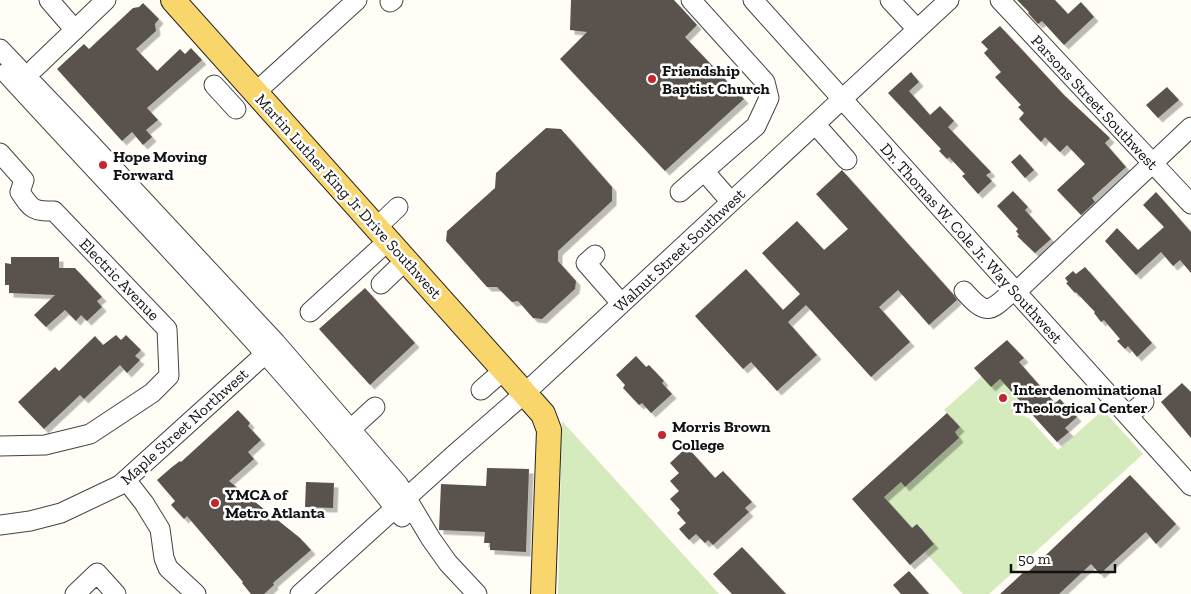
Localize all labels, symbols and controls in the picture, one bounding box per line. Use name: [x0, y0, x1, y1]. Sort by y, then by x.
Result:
street label: Parsons Street Southwest: [1027, 31, 1162, 174]
place label: Friendship Baptist Church: [662, 61, 771, 98]
marker: Friendship Baptist Church: [646, 73, 658, 85]
street label: Martin Luther King Jr Drive Southwest: [252, 90, 446, 303]
street label: Dr. Thomas W. Cole Jr. Way Southwest: [877, 139, 1067, 347]
place label: Hope Moving Forward: [113, 147, 207, 184]
marker: Hope Moving Forward: [97, 159, 109, 171]
street label: Walnut Street Southwest: [610, 185, 749, 316]
street label: Electric Avenue: [76, 234, 164, 324]
street label: Maple Street Northwest: [117, 364, 252, 489]
place label: Interdenominational Theological Center: [1013, 380, 1162, 417]
marker: Interdenominational Theological Center: [997, 392, 1009, 404]
place label: Morris Brown College: [672, 417, 771, 454]
marker: Morris Brown College: [656, 429, 668, 441]
place label: YMCA of Metro Atlanta: [225, 485, 325, 522]
marker: YMCA of Metro Atlanta: [209, 497, 221, 509]
scale bar: [1011, 542, 1115, 574]
text: 50 m: [1018, 550, 1051, 568]

